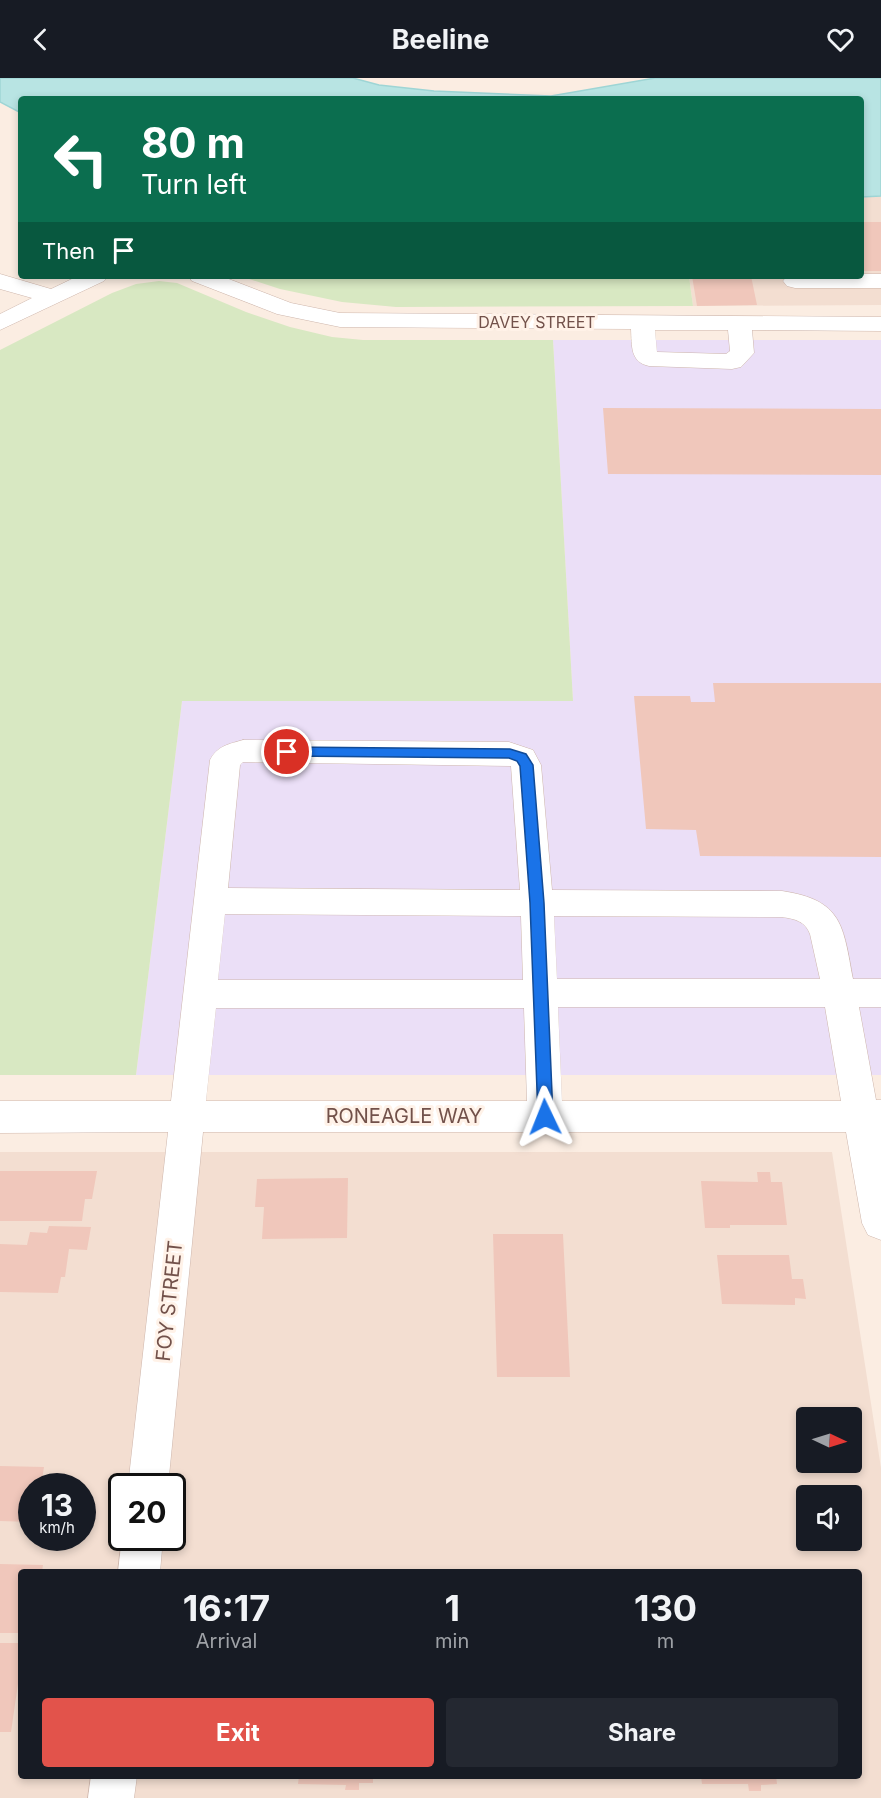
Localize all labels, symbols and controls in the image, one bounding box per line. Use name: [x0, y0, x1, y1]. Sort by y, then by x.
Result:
icon: back: [24, 23, 57, 56]
text: Beeline: [392, 23, 489, 56]
icon: heart: [824, 23, 857, 56]
text: 80 m: [141, 117, 245, 168]
icon: left: [42, 120, 120, 198]
text: Turn left: [141, 168, 247, 201]
icon: arrive: [107, 234, 140, 267]
text: Then: [42, 238, 95, 264]
street label: DAVEY STREET: [478, 312, 596, 332]
pin: [261, 726, 312, 777]
icon: arrive: [270, 735, 303, 768]
position arrow: [513, 1085, 577, 1149]
street label: RONEAGLE WAY: [326, 1104, 483, 1128]
street label: FOY STREET: [151, 1239, 187, 1363]
north arrow: [796, 1407, 862, 1473]
map controls: [796, 1407, 862, 1551]
speed limit sign: 20: [108, 1473, 186, 1551]
button: sound: [796, 1485, 862, 1551]
text: 13: [41, 1487, 73, 1523]
text: km/h: [39, 1518, 75, 1537]
text: 16:17: [183, 1586, 270, 1630]
text: 1: [444, 1586, 460, 1630]
text: 130: [634, 1586, 697, 1630]
text: Arrival: [196, 1629, 257, 1653]
text: min: [435, 1629, 469, 1653]
text: m: [657, 1629, 674, 1653]
button: Exit: [42, 1698, 434, 1767]
button: Share: [446, 1698, 838, 1767]

